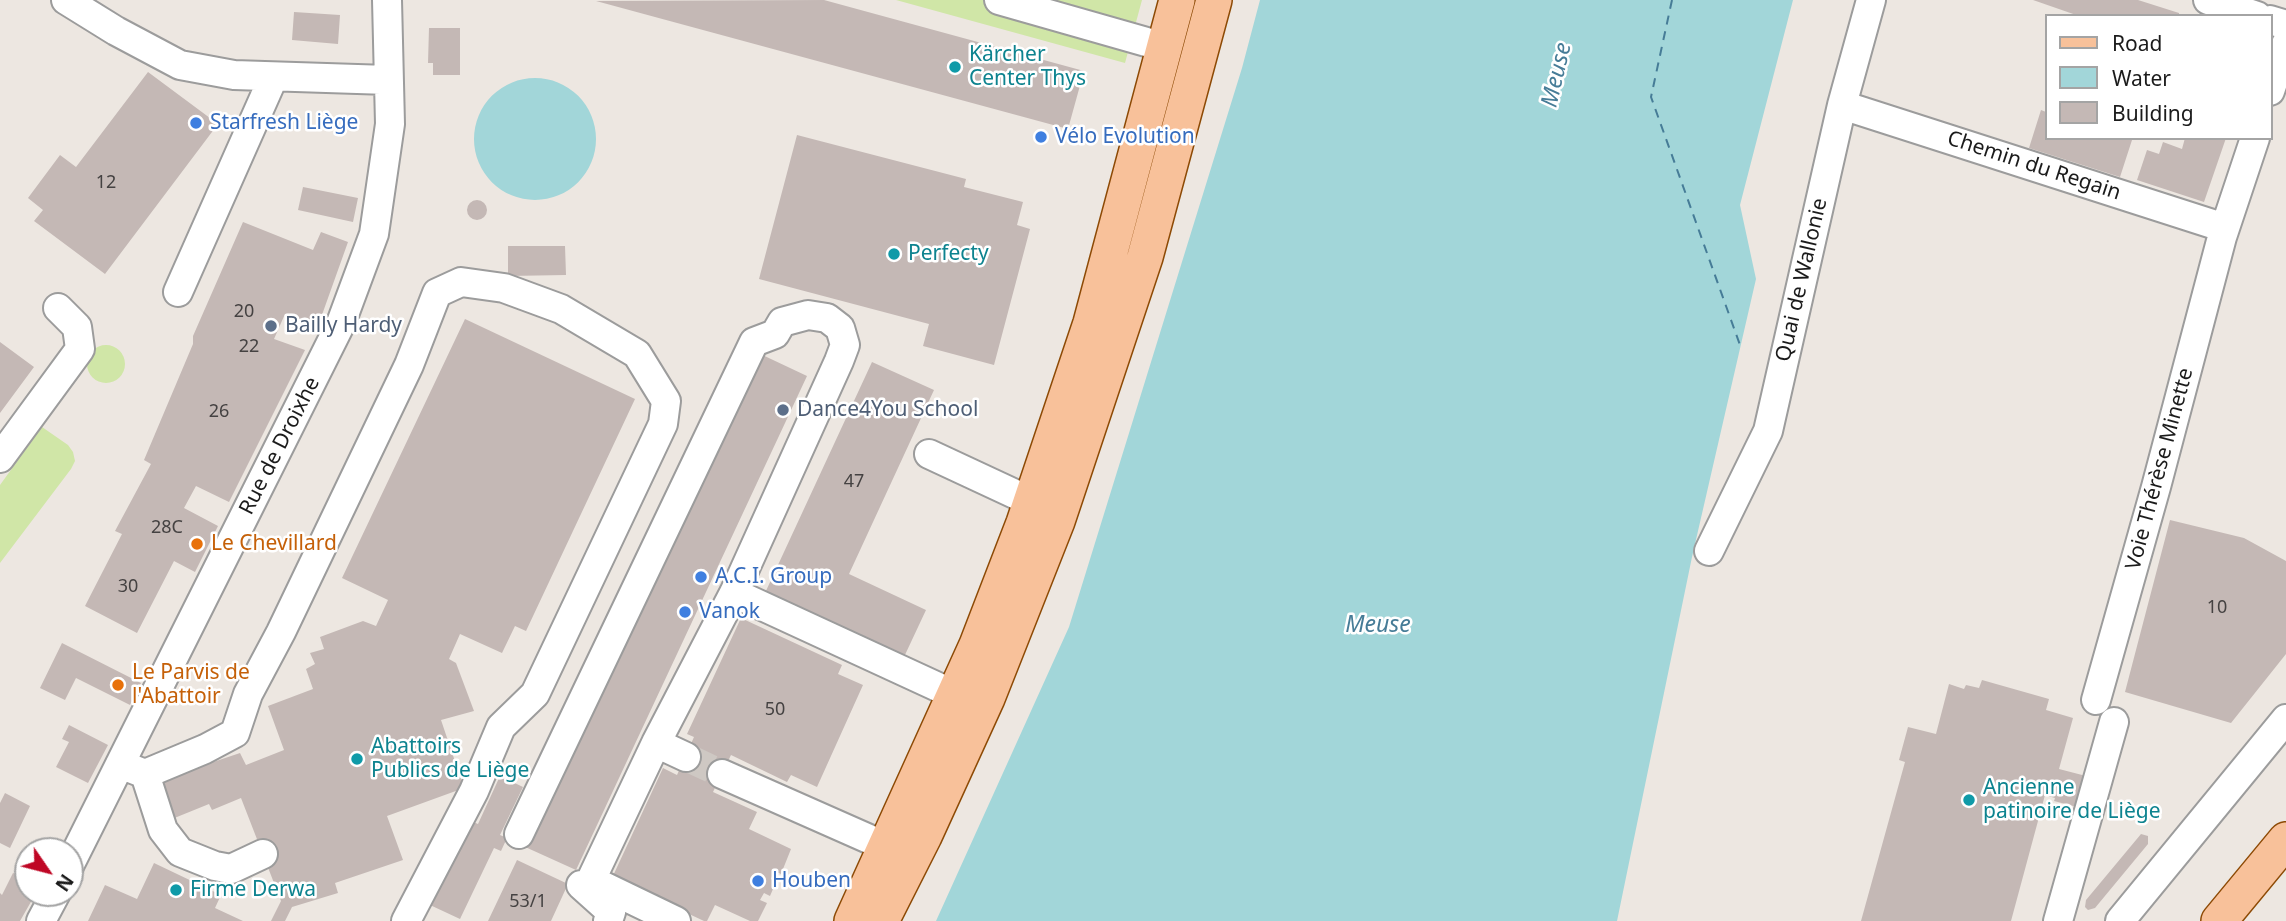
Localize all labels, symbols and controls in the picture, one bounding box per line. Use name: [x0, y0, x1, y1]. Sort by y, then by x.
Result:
legend: [2044, 14, 2272, 140]
text: Road: [2112, 29, 2162, 57]
water label: Meuse: [1536, 40, 1578, 110]
place label: Kärcher Center Thys: [969, 42, 1086, 92]
marker: Kärcher Center Thys: [947, 59, 963, 75]
text: Water: [2112, 64, 2171, 92]
text: Building: [2112, 99, 2194, 127]
place label: Starfresh Liège: [210, 110, 358, 136]
marker: Starfresh Liège: [188, 115, 204, 131]
place label: Vélo Evolution: [1055, 124, 1195, 150]
street label: Chemin du Regain: [1944, 126, 2124, 206]
marker: Vélo Evolution: [1033, 129, 1049, 145]
house number: 12: [96, 172, 116, 194]
street label: Quai de Wallonie: [1771, 196, 1833, 364]
place label: Perfecty: [908, 241, 989, 267]
marker: Perfecty: [886, 246, 902, 262]
house number: 20: [234, 301, 254, 323]
place label: Bailly Hardy: [285, 313, 402, 339]
marker: Bailly Hardy: [263, 318, 279, 334]
house number: 22: [239, 336, 259, 358]
street label: Voie Thérèse Minette: [2121, 365, 2199, 573]
street label: Rue de Droixhe: [234, 373, 326, 519]
place label: Dance4You School: [797, 397, 978, 423]
house number: 26: [209, 401, 229, 423]
marker: Dance4You School: [775, 402, 791, 418]
house number: 47: [844, 471, 864, 493]
house number: 28C: [151, 517, 183, 539]
place label: Le Chevillard: [211, 531, 337, 557]
marker: Le Chevillard: [189, 536, 205, 552]
place label: A.C.I. Group: [715, 564, 832, 590]
marker: A.C.I. Group: [693, 569, 709, 585]
house number: 30: [118, 576, 138, 598]
house number: 10: [2207, 597, 2227, 619]
place label: Vanok: [699, 599, 760, 625]
marker: Vanok: [677, 604, 693, 620]
water label: Meuse: [1345, 611, 1411, 639]
place label: Le Parvis de l'Abattoir: [132, 660, 250, 710]
marker: Le Parvis de l'Abattoir: [110, 677, 126, 693]
house number: 50: [765, 699, 785, 721]
place label: Abattoirs Publics de Liège: [371, 734, 529, 784]
marker: Abattoirs Publics de Liège: [349, 751, 365, 767]
place label: Ancienne patinoire de Liège: [1983, 775, 2161, 825]
marker: Ancienne patinoire de Liège: [1961, 792, 1977, 808]
north arrow: [14, 837, 84, 907]
place label: Houben: [772, 868, 851, 894]
text: N: [49, 869, 80, 897]
marker: Houben: [750, 873, 766, 889]
place label: Firme Derwa: [190, 877, 316, 903]
marker: Firme Derwa: [168, 882, 184, 898]
house number: 53/1: [509, 891, 547, 913]

